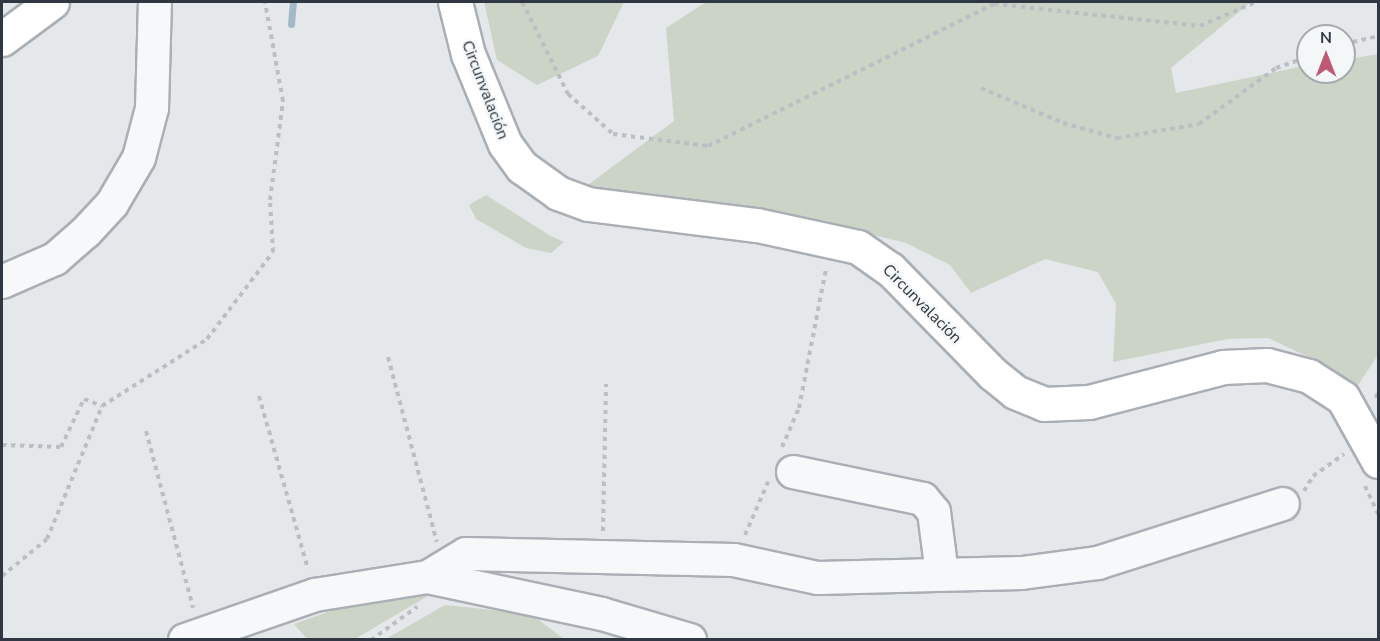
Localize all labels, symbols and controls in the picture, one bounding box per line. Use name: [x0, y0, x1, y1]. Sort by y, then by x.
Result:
north arrow: [1296, 24, 1356, 84]
text: N: [1320, 27, 1332, 49]
street label: Circunvalación: [457, 38, 513, 142]
street label: Circunvalación: [878, 260, 966, 348]

